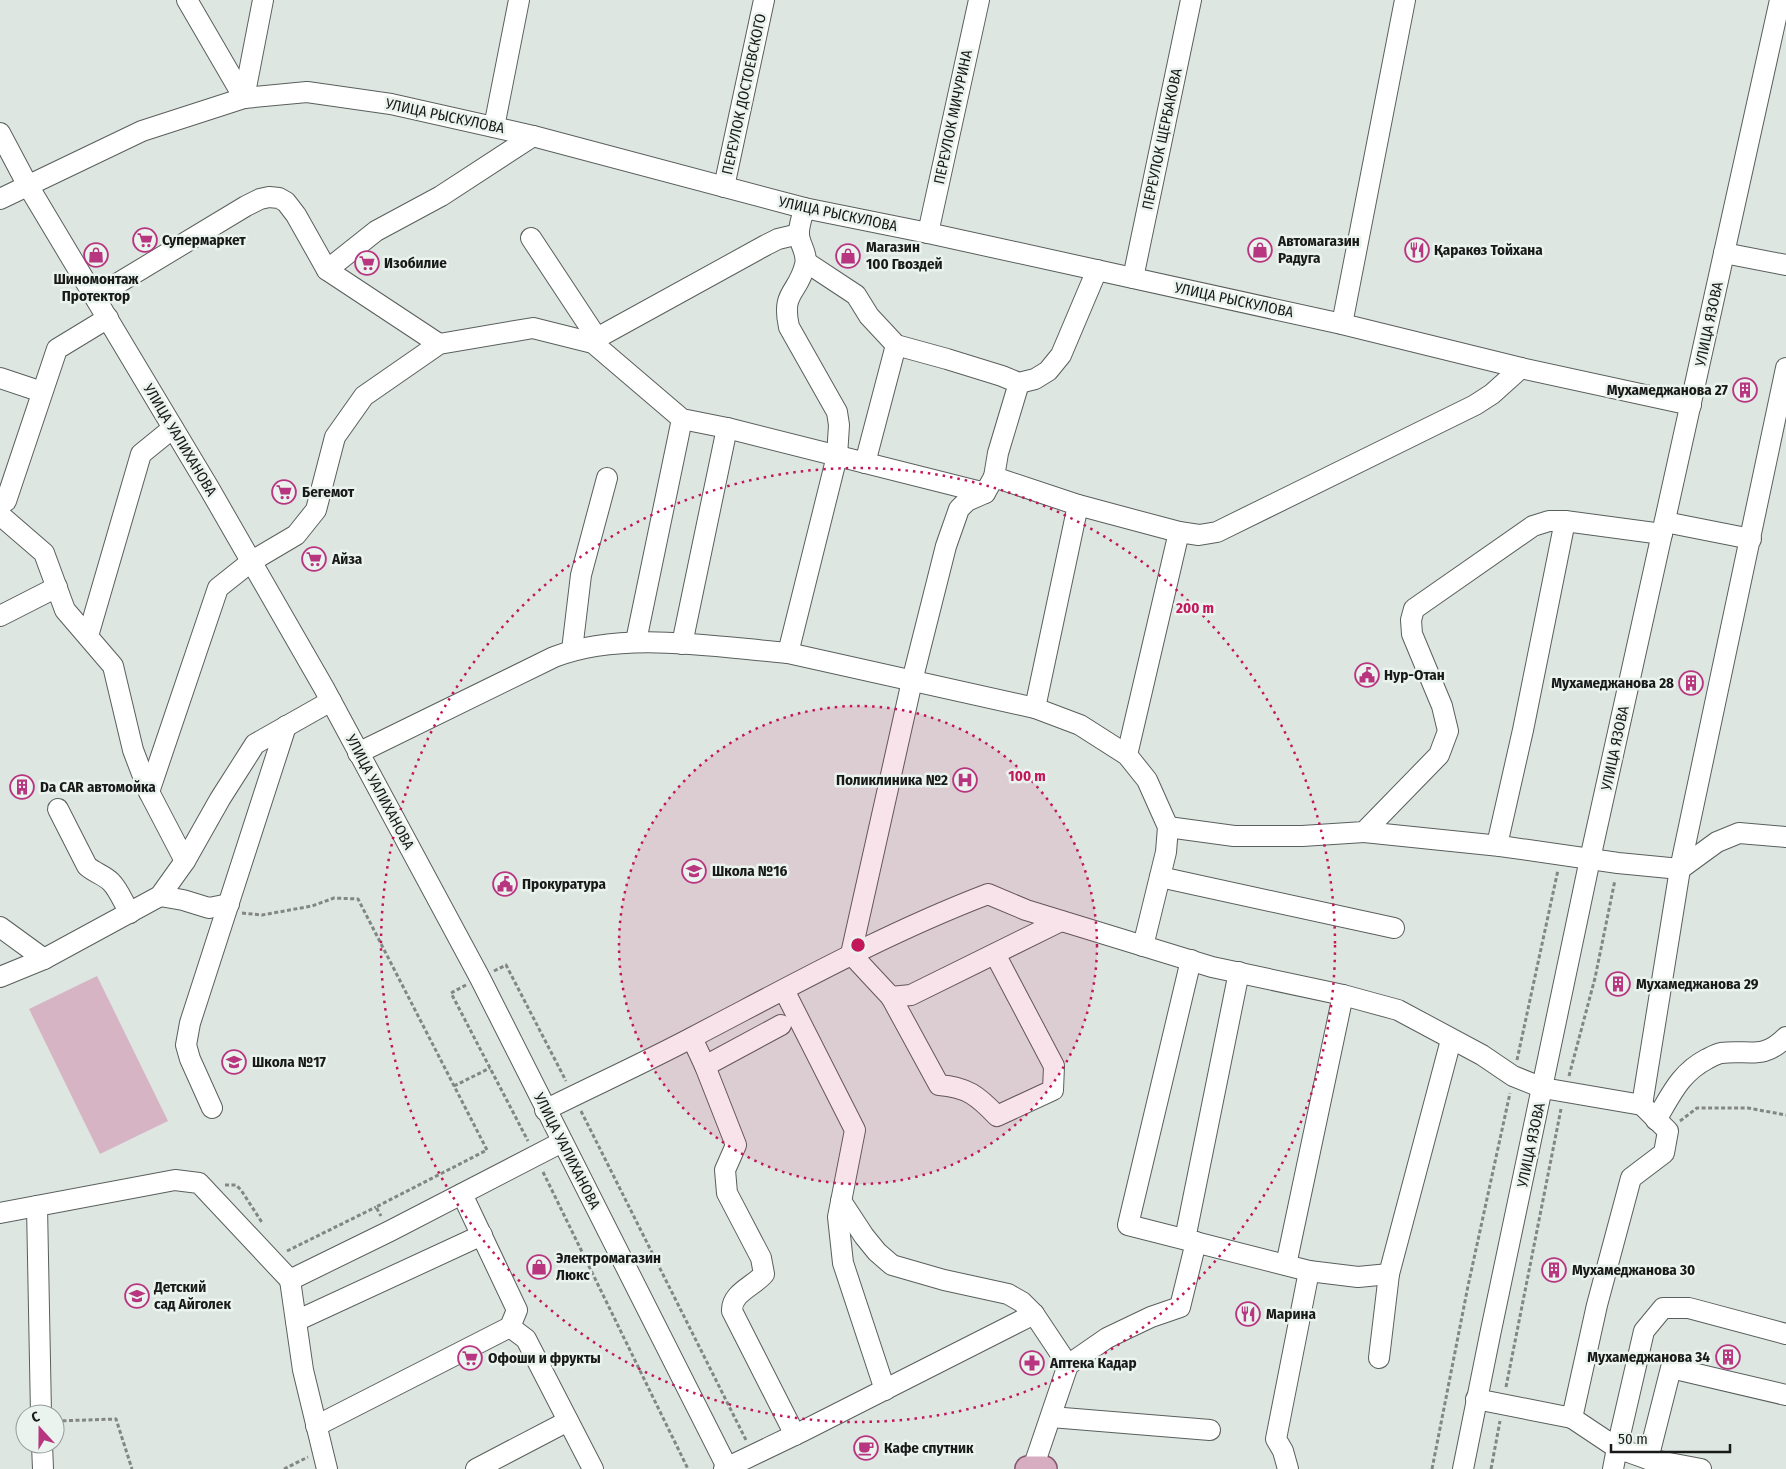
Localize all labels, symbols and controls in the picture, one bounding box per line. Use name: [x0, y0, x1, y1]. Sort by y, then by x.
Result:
street label: ПЕРЕУЛОК ДОСТОЕВСКОГО: [718, 12, 770, 176]
street label: ПЕРЕУЛОК МИЧУРИНА: [930, 48, 976, 186]
street label: ПЕРЕУЛОК ЩЕРБАКОВА: [1138, 67, 1186, 211]
street label: УЛИЦА РЫСКУЛОВА: [383, 94, 506, 137]
street label: УЛИЦА РЫСКУЛОВА: [776, 192, 899, 235]
supermarket icon: Супермаркет: [132, 227, 158, 253]
place label: Супермаркет: [162, 231, 246, 249]
place label: Автомагазин Радуга: [1277, 232, 1360, 267]
shop icon: Автомагазин Радуга: [1247, 237, 1273, 263]
restaurant icon: Қаракөз Тойхана: [1404, 237, 1430, 263]
place label: Магазин 100 Гвоздей: [866, 238, 943, 273]
place label: Қаракөз Тойхана: [1434, 241, 1543, 259]
shop icon: Шиномонтаж Протектор: [83, 242, 109, 268]
shop icon: Магазин 100 Гвоздей: [835, 243, 861, 269]
supermarket icon: Изобилие: [354, 250, 380, 276]
place label: Изобилие: [384, 254, 447, 272]
place label: Шиномонтаж Протектор: [53, 270, 139, 305]
street label: УЛИЦА РЫСКУЛОВА: [1172, 278, 1295, 321]
street label: УЛИЦА ЯЗОВА: [1691, 280, 1727, 369]
building icon: Мухамеджанова 27: [1732, 377, 1758, 403]
street label: УЛИЦА УАЛИХАНОВА: [139, 380, 221, 499]
place label: Мухамеджанова 27: [1607, 381, 1729, 399]
supermarket icon: Бегемот: [271, 479, 297, 505]
place label: Бегемот: [302, 483, 355, 501]
supermarket icon: Айза: [301, 546, 327, 572]
place label: Айза: [331, 550, 363, 568]
text: 200 m: [1175, 599, 1214, 617]
public building icon: Нур-Отан: [1354, 662, 1380, 688]
place label: Нур-Отан: [1384, 666, 1445, 684]
building icon: Мухамеджанова 28: [1678, 670, 1704, 696]
place label: Мухамеджанова 28: [1551, 674, 1674, 692]
street label: УЛИЦА ЯЗОВА: [1597, 704, 1633, 793]
street label: УЛИЦА УАЛИХАНОВА: [342, 730, 418, 853]
hospital icon: Поликлиника №2: [952, 767, 978, 793]
text: 100 m: [1008, 767, 1046, 785]
place label: Поликлиника №2: [836, 771, 948, 789]
building icon: Da CAR автомойка: [9, 774, 35, 800]
place label: Da CAR автомойка: [40, 778, 156, 796]
school or university icon: Школа №16: [681, 858, 707, 884]
place label: Школа №16: [712, 862, 788, 880]
public building icon: Прокуратура: [492, 871, 518, 897]
place label: Прокуратура: [522, 875, 607, 893]
centre of rings: [849, 936, 867, 954]
building icon: Мухамеджанова 29: [1605, 971, 1631, 997]
place label: Мухамеджанова 29: [1636, 975, 1759, 993]
school or university icon: Школа №17: [221, 1049, 247, 1075]
place label: Школа №17: [252, 1053, 327, 1071]
street label: УЛИЦА УАЛИХАНОВА: [530, 1089, 604, 1212]
street label: УЛИЦА ЯЗОВА: [1513, 1101, 1549, 1190]
place label: Электромагазин Люкс: [556, 1249, 661, 1284]
shop icon: Электромагазин Люкс: [526, 1254, 552, 1280]
building icon: Мухамеджанова 30: [1541, 1257, 1567, 1283]
place label: Мухамеджанова 30: [1572, 1261, 1695, 1279]
place label: Детский сад Айголек: [153, 1278, 231, 1313]
school or university icon: Детский сад Айголек: [124, 1283, 150, 1309]
restaurant icon: Марина: [1235, 1301, 1261, 1327]
place label: Марина: [1266, 1305, 1316, 1323]
building icon: Мухамеджанова 34: [1715, 1344, 1741, 1370]
supermarket icon: Офоши и фрукты: [457, 1345, 483, 1371]
place label: Мухамеджанова 34: [1587, 1348, 1710, 1366]
place label: Офоши и фрукты: [488, 1349, 601, 1367]
pharmacy icon: Аптека Кадар: [1019, 1350, 1045, 1376]
place label: Аптека Кадар: [1049, 1354, 1137, 1372]
north arrow: [15, 1404, 65, 1454]
text: С: [29, 1408, 43, 1427]
scale bar: [1611, 1422, 1730, 1454]
text: 50 m: [1618, 1430, 1648, 1448]
cafe icon: Кафе спутник: [853, 1435, 879, 1461]
place label: Кафе спутник: [884, 1439, 974, 1457]

